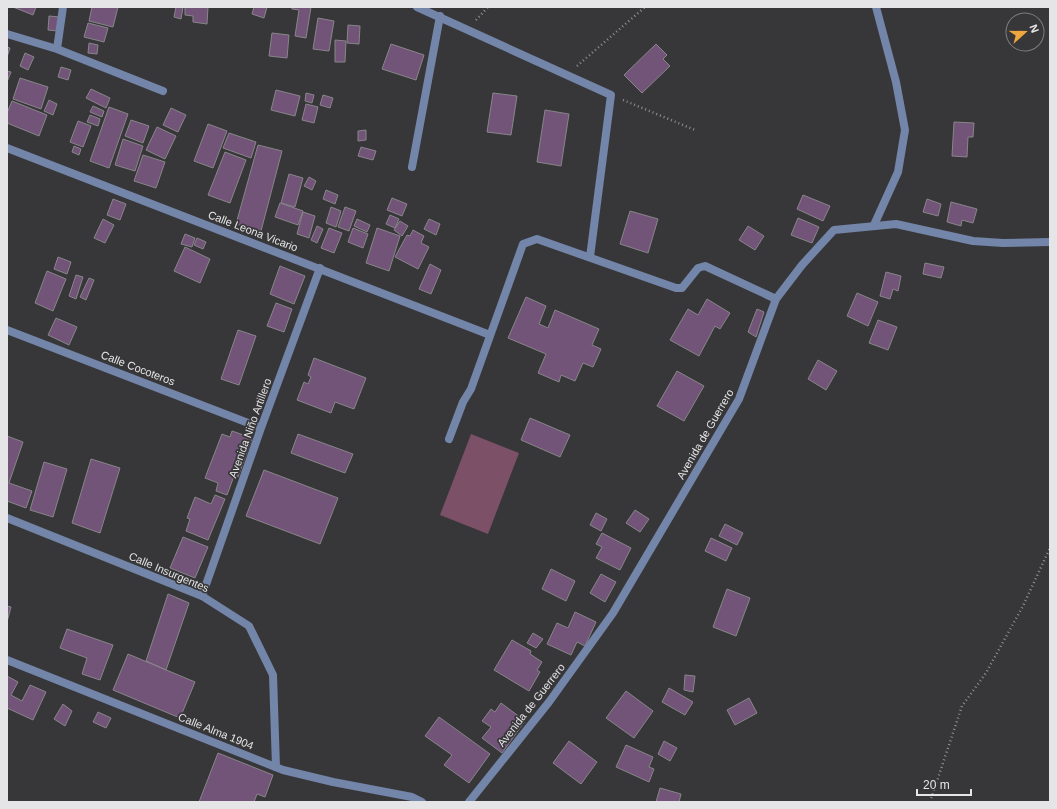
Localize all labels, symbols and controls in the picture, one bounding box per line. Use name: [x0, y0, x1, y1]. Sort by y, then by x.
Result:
north arrow: [1005, 12, 1045, 52]
text: N: [1027, 23, 1041, 34]
street label: Calle Leona Vicario: [206, 208, 300, 254]
street label: Calle Cocoteros: [99, 348, 177, 388]
street label: Avenida Niño Artillero: [226, 377, 274, 479]
street label: Avenida de Guerrero: [674, 387, 736, 481]
street label: Calle Insurgentes: [127, 550, 211, 594]
street label: Avenida de Guerrero: [495, 661, 567, 749]
street label: Calle Alma 1904: [177, 710, 255, 752]
scale bar: [917, 771, 971, 797]
text: 20 m: [923, 778, 950, 792]

